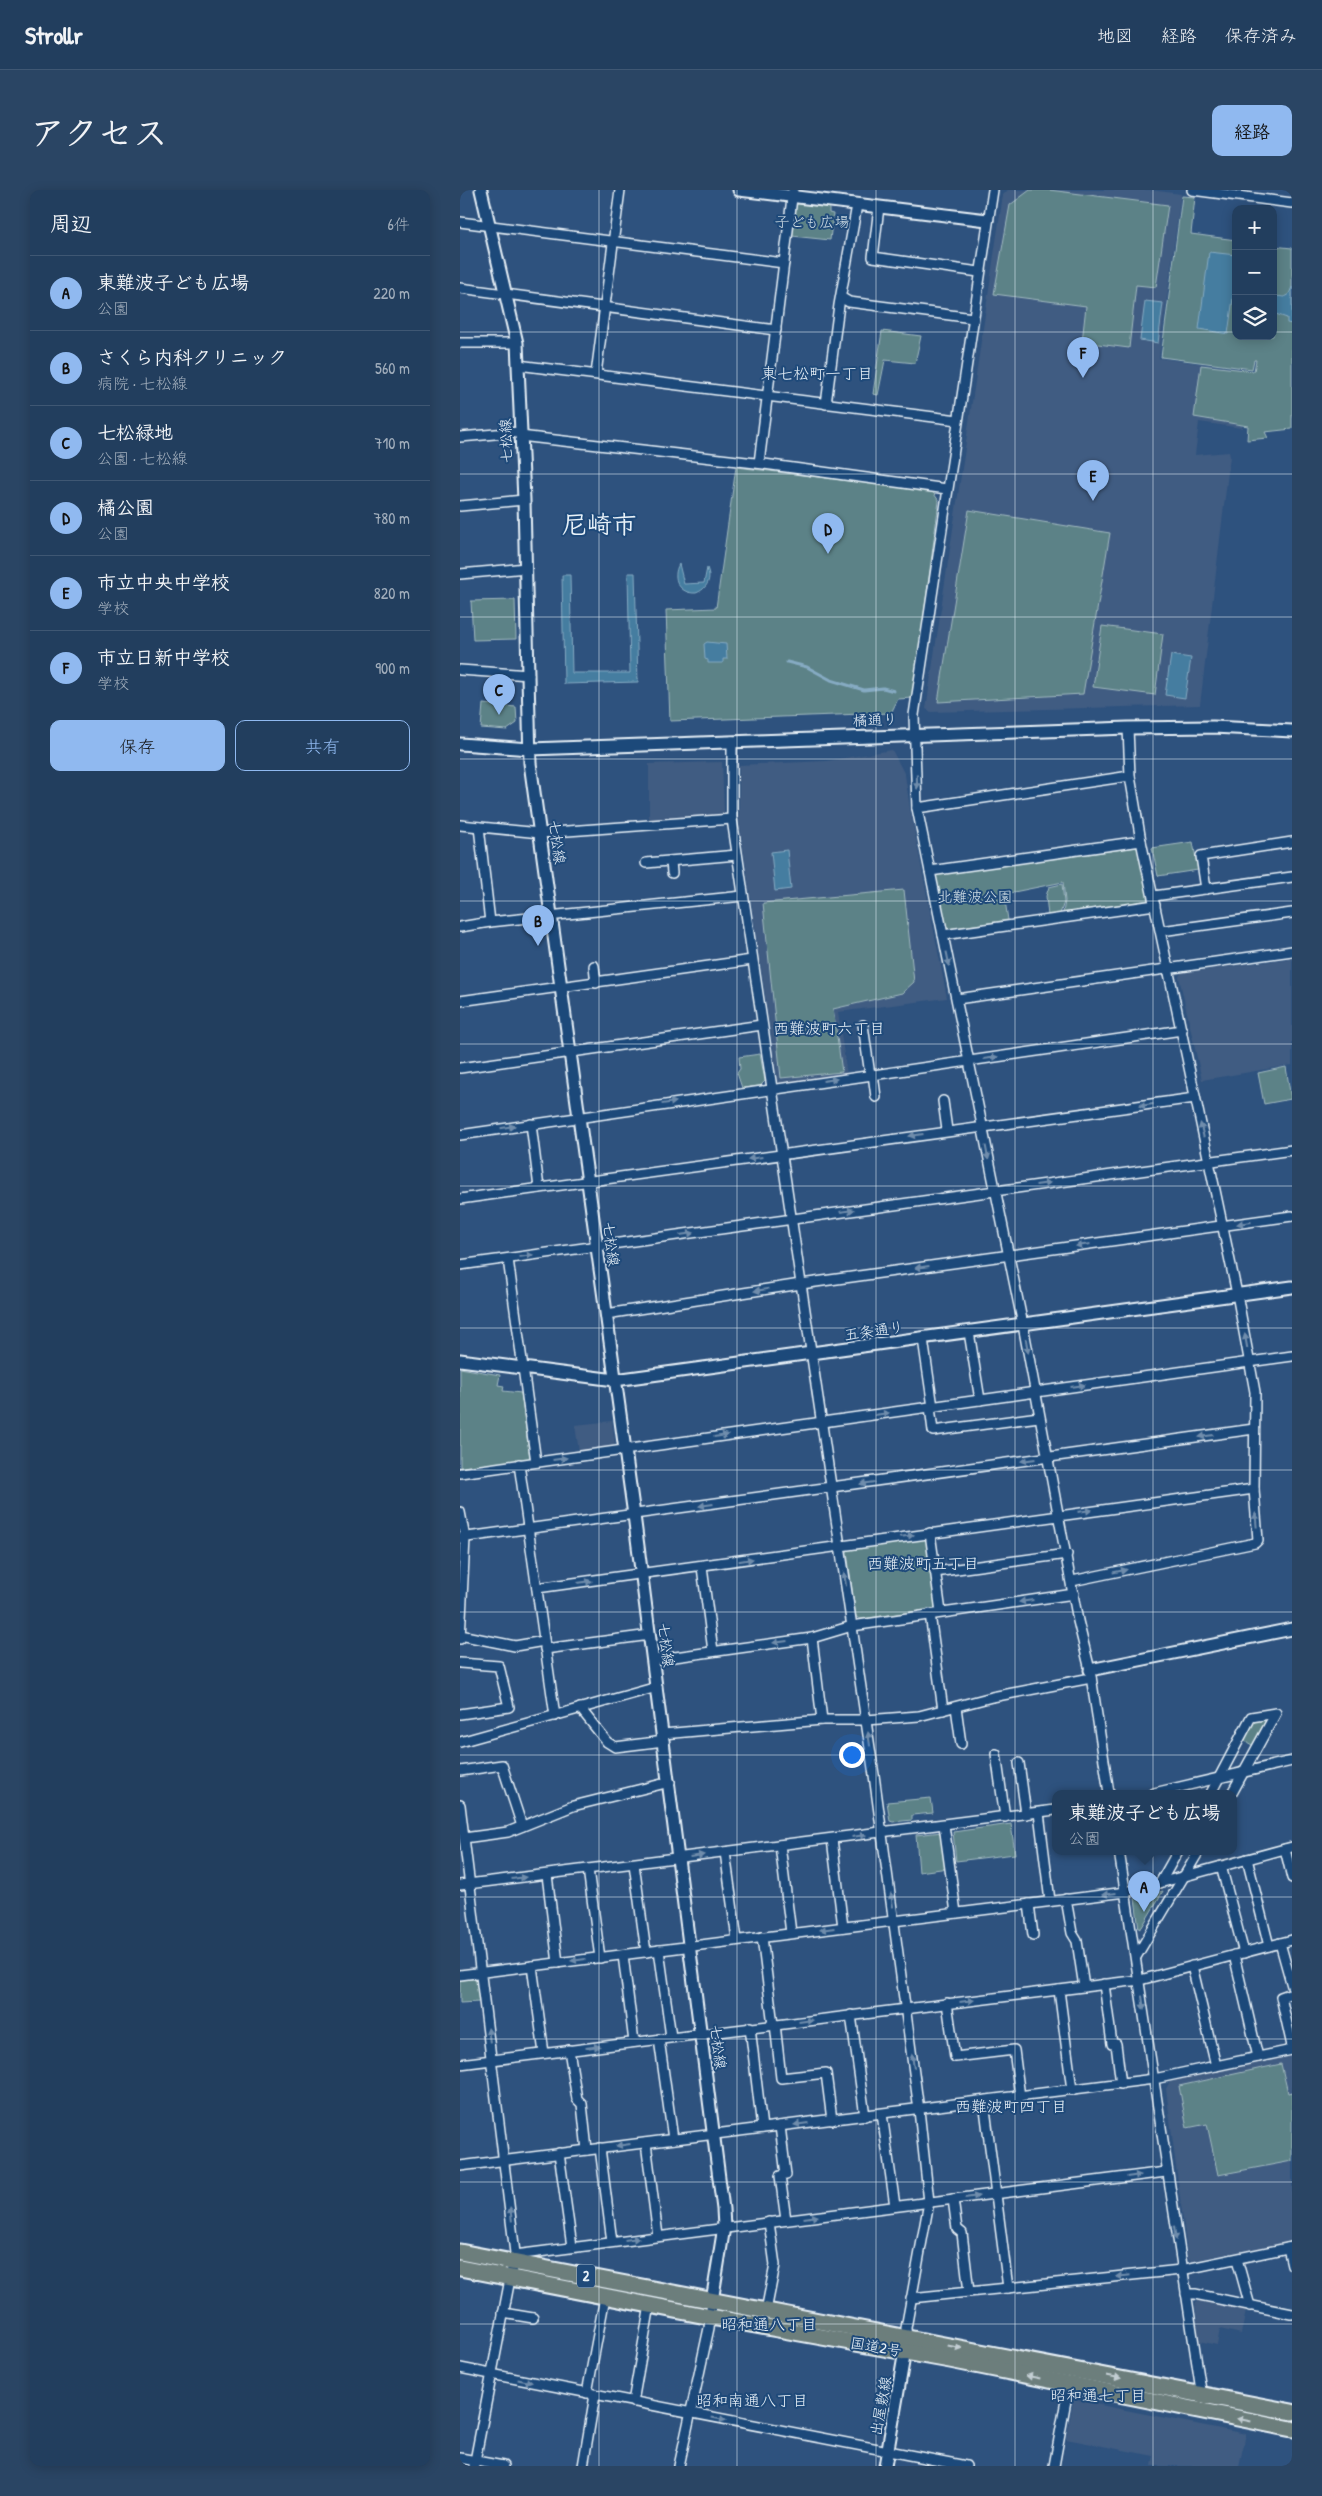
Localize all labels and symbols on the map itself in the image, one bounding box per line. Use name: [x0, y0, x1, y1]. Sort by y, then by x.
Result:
park label: 子ども広場: [774, 211, 850, 232]
pin: F: [1067, 337, 1099, 378]
district label: 東七松町一丁目: [761, 362, 873, 384]
street label: 七松線: [494, 418, 517, 464]
pin: E: [1077, 460, 1109, 501]
district label: 尼崎市: [561, 507, 637, 541]
pin: D: [812, 513, 844, 554]
pin: C: [483, 674, 515, 715]
street label: 橘通り: [852, 708, 898, 731]
one-way arrow: [913, 775, 921, 791]
street label: 七松線: [544, 818, 571, 866]
park label: 北難波公園: [937, 886, 1013, 907]
pin: B: [522, 905, 554, 946]
one-way arrow: [945, 952, 953, 968]
district label: 西難波町六丁目: [773, 1017, 885, 1039]
one-way arrow: [983, 1053, 999, 1061]
one-way arrow: [822, 1076, 838, 1084]
one-way arrow: [661, 1099, 677, 1107]
one-way arrow: [1138, 1101, 1154, 1109]
one-way arrow: [501, 1123, 517, 1131]
one-way arrow: [1198, 1123, 1206, 1138]
one-way arrow: [908, 1131, 924, 1139]
one-way arrow: [984, 1145, 992, 1161]
one-way arrow: [747, 1154, 763, 1162]
one-way arrow: [1035, 1179, 1051, 1187]
one-way arrow: [840, 1207, 856, 1215]
one-way arrow: [1235, 1219, 1251, 1227]
street label: 七松線: [598, 1220, 625, 1268]
one-way arrow: [679, 1229, 695, 1237]
one-way arrow: [1074, 1241, 1090, 1249]
one-way arrow: [518, 1252, 534, 1260]
one-way arrow: [913, 1264, 929, 1272]
one-way arrow: [753, 1287, 769, 1295]
street label: 五条通り: [843, 1316, 905, 1345]
one-way arrow: [1241, 1332, 1249, 1348]
one-way arrow: [1023, 1339, 1031, 1355]
one-way arrow: [1070, 1382, 1086, 1390]
one-way arrow: [874, 1409, 890, 1417]
one-way arrow: [714, 1432, 730, 1440]
one-way arrow: [1198, 1432, 1214, 1440]
one-way arrow: [553, 1454, 569, 1462]
one-way arrow: [1019, 1457, 1035, 1465]
one-way arrow: [858, 1479, 874, 1487]
one-way arrow: [697, 1501, 713, 1509]
one-way arrow: [1078, 1507, 1094, 1515]
one-way arrow: [1252, 1512, 1260, 1528]
one-way arrow: [899, 1532, 915, 1540]
district label: 西難波町五丁目: [867, 1552, 979, 1574]
one-way arrow: [739, 1556, 755, 1564]
one-way arrow: [1113, 1567, 1128, 1575]
one-way arrow: [841, 1570, 849, 1586]
one-way arrow: [578, 1578, 594, 1586]
one-way arrow: [1018, 1597, 1034, 1605]
street label: 七松線: [653, 1621, 680, 1669]
one-way arrow: [772, 1639, 788, 1647]
one-way arrow: [865, 1731, 873, 1747]
your location: [839, 1742, 865, 1768]
one-way arrow: [851, 1832, 867, 1840]
one-way arrow: [690, 1852, 706, 1860]
pin: A: [1128, 1871, 1160, 1912]
one-way arrow: [511, 1874, 527, 1882]
one-way arrow: [1101, 1890, 1117, 1898]
one-way arrow: [888, 1892, 896, 1908]
one-way arrow: [818, 1925, 834, 1933]
one-way arrow: [570, 1956, 586, 1964]
one-way arrow: [1139, 1995, 1147, 2011]
one-way arrow: [960, 1997, 976, 2005]
one-way arrow: [798, 2016, 814, 2024]
street label: 七松線: [705, 2023, 732, 2071]
one-way arrow: [485, 2027, 493, 2043]
one-way arrow: [585, 2043, 601, 2051]
one-way arrow: [909, 2053, 917, 2069]
district label: 西難波町四丁目: [955, 2095, 1067, 2117]
one-way arrow: [793, 2120, 809, 2128]
one-way arrow: [614, 2142, 630, 2150]
one-way arrow: [1126, 2172, 1142, 2180]
one-way arrow: [965, 2193, 981, 2201]
one-way arrow: [507, 2206, 515, 2222]
one-way arrow: [803, 2213, 819, 2221]
one-way arrow: [1172, 2225, 1180, 2241]
one-way arrow: [625, 2235, 641, 2243]
road number: 2: [577, 2264, 595, 2288]
one-way arrow: [1115, 2272, 1131, 2280]
district label: 昭和通八丁目: [721, 2313, 817, 2335]
street label: 国道2号: [849, 2332, 904, 2361]
one-way arrow: [947, 2344, 963, 2352]
one-way arrow: [1026, 2373, 1041, 2381]
one-way arrow: [1107, 2374, 1123, 2382]
street label: 出屋敷線: [865, 2375, 896, 2437]
one-way arrow: [517, 2377, 533, 2385]
district label: 昭和通七丁目: [1050, 2384, 1146, 2406]
district label: 昭和南通八丁目: [696, 2389, 808, 2411]
one-way arrow: [711, 2415, 727, 2423]
one-way arrow: [1236, 2415, 1252, 2423]

